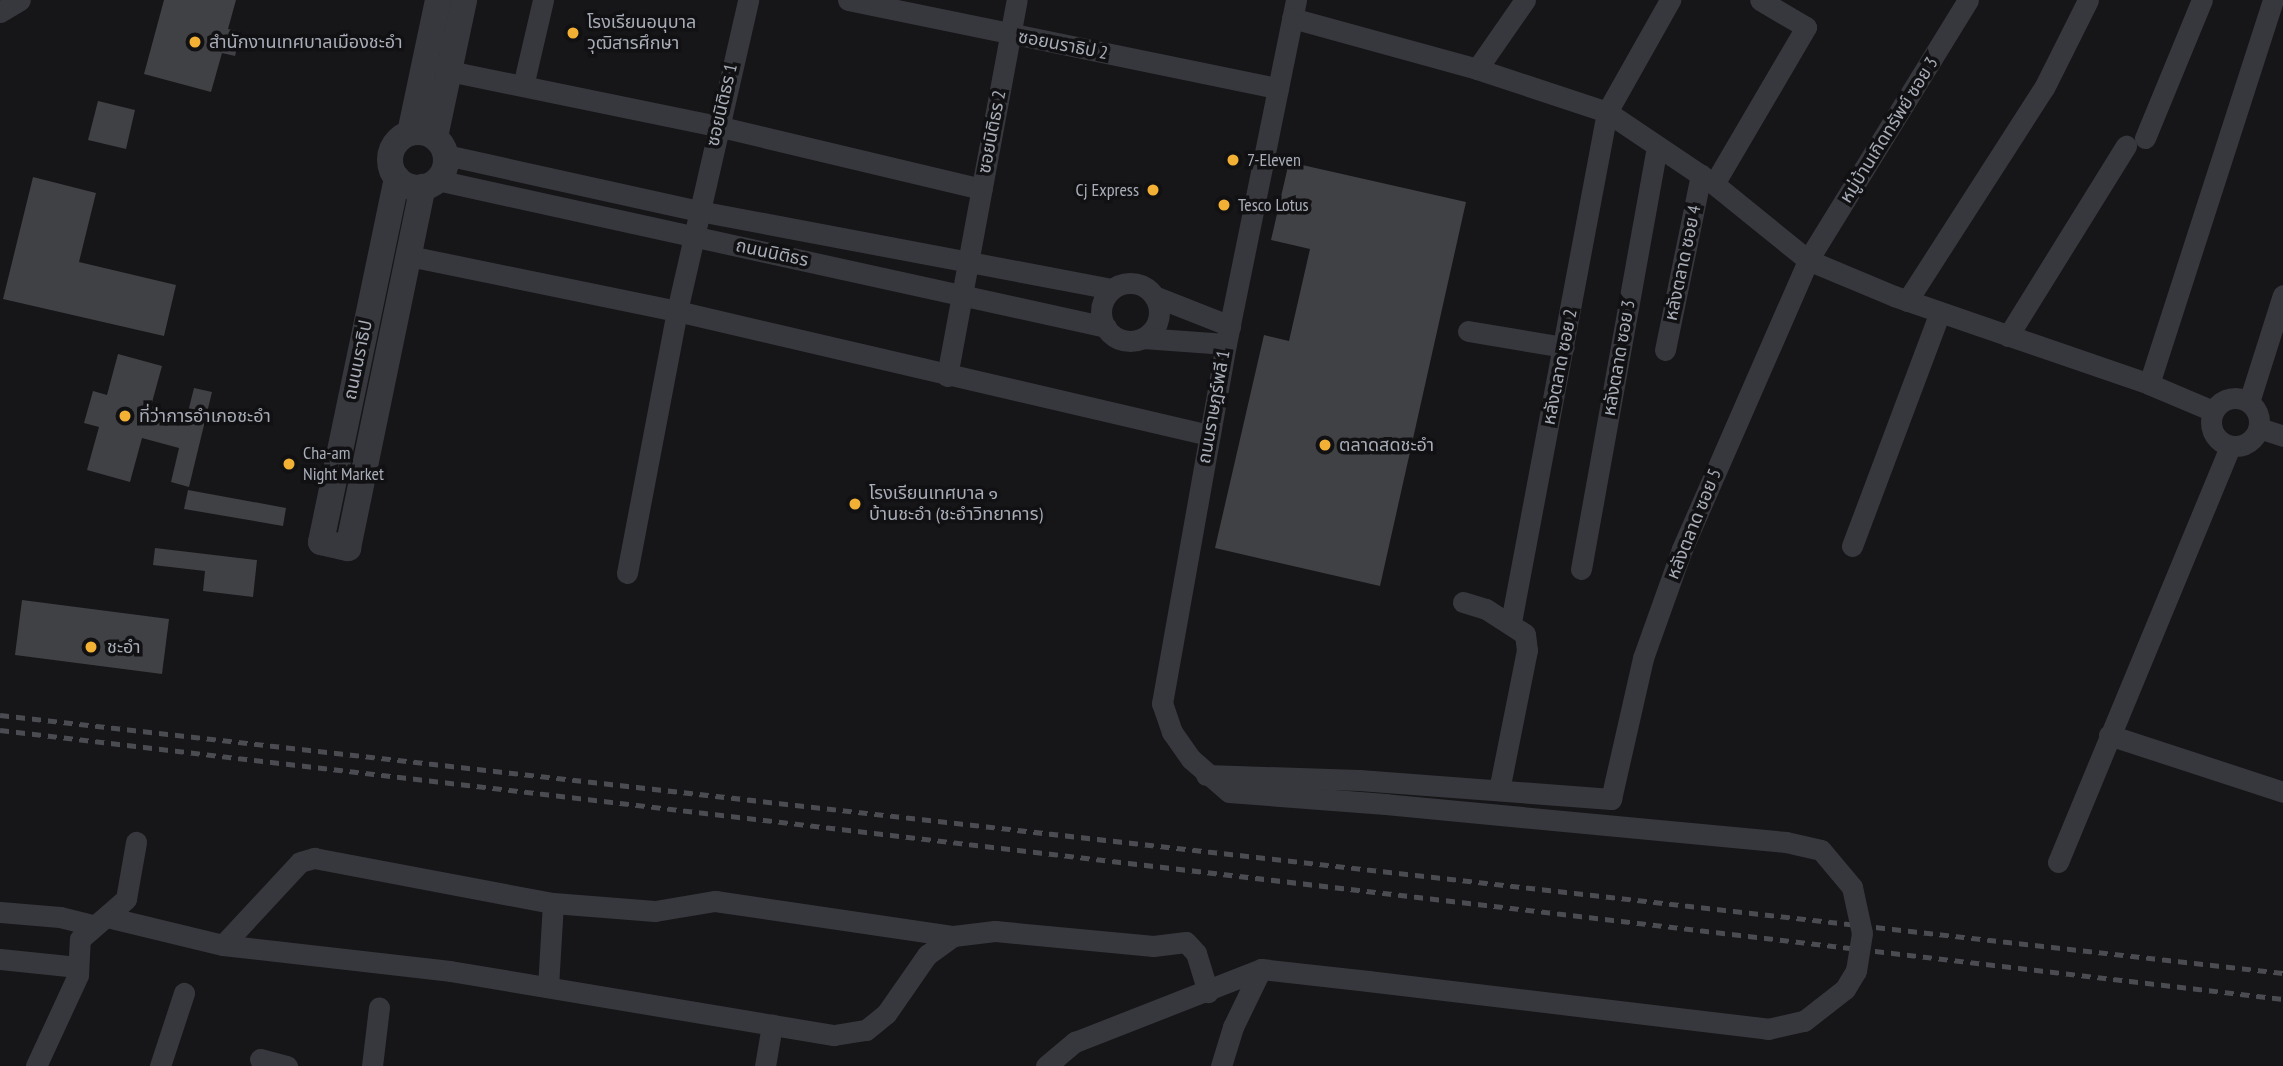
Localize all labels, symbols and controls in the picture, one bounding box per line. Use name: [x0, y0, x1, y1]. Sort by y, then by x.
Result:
place label: โรงเรียนอนุบาล วุฒิสารศึกษา: [587, 12, 696, 54]
marker: โรงเรียนอนุบาล วุฒิสารศึกษา: [565, 25, 581, 41]
street label: ซอยนราธิป 2: [1016, 26, 1110, 64]
place label: สํานักงานเทศบาลเมืองชะอำ: [209, 31, 402, 53]
marker: สํานักงานเทศบาลเมืองชะอำ: [187, 34, 203, 50]
street label: หมู่บ้านเกิดทรัพย์ ซอย 3: [1835, 53, 1943, 207]
street label: ซอยนิติธร 1: [702, 62, 742, 148]
street label: ซอยนิติธร 2: [973, 89, 1011, 175]
place label: 7-Eleven: [1247, 149, 1301, 171]
marker: 7-Eleven: [1225, 152, 1241, 168]
place label: Cj Express: [1076, 179, 1139, 201]
marker: Cj Express: [1145, 182, 1161, 198]
place label: Tesco Lotus: [1238, 194, 1309, 216]
marker: Tesco Lotus: [1216, 197, 1232, 213]
street label: หลังตลาด ซอย 4: [1660, 203, 1706, 323]
street label: ถนนนิติธร: [734, 235, 810, 271]
street label: หลังตลาด ซอย 3: [1598, 298, 1640, 418]
street label: หลังตลาด ซอย 2: [1538, 307, 1582, 427]
street label: ถนนนราธิป: [339, 318, 377, 402]
street label: ถนนราษฎร์พลี 1: [1193, 349, 1235, 465]
place label: ที่ว่าการอำเภอชะอำ: [139, 405, 271, 427]
marker: ที่ว่าการอำเภอชะอำ: [117, 408, 133, 424]
place label: ตลาดสดชะอำ: [1339, 434, 1434, 456]
marker: ตลาดสดชะอำ: [1317, 437, 1333, 453]
place label: Cha-am Night Market: [303, 443, 384, 486]
marker: Cha-am Night Market: [281, 456, 297, 472]
street label: หลังตลาด ซอย 5: [1662, 466, 1726, 582]
place label: โรงเรียนเทศบาล ๑ บ้านชะอำ (ชะอำวิทยาคาร): [869, 483, 1043, 526]
marker: โรงเรียนเทศบาล ๑ บ้านชะอำ (ชะอำวิทยาคาร): [847, 496, 863, 512]
place label: ชะอำ: [107, 636, 141, 658]
marker: ชะอำ: [81, 637, 101, 657]

